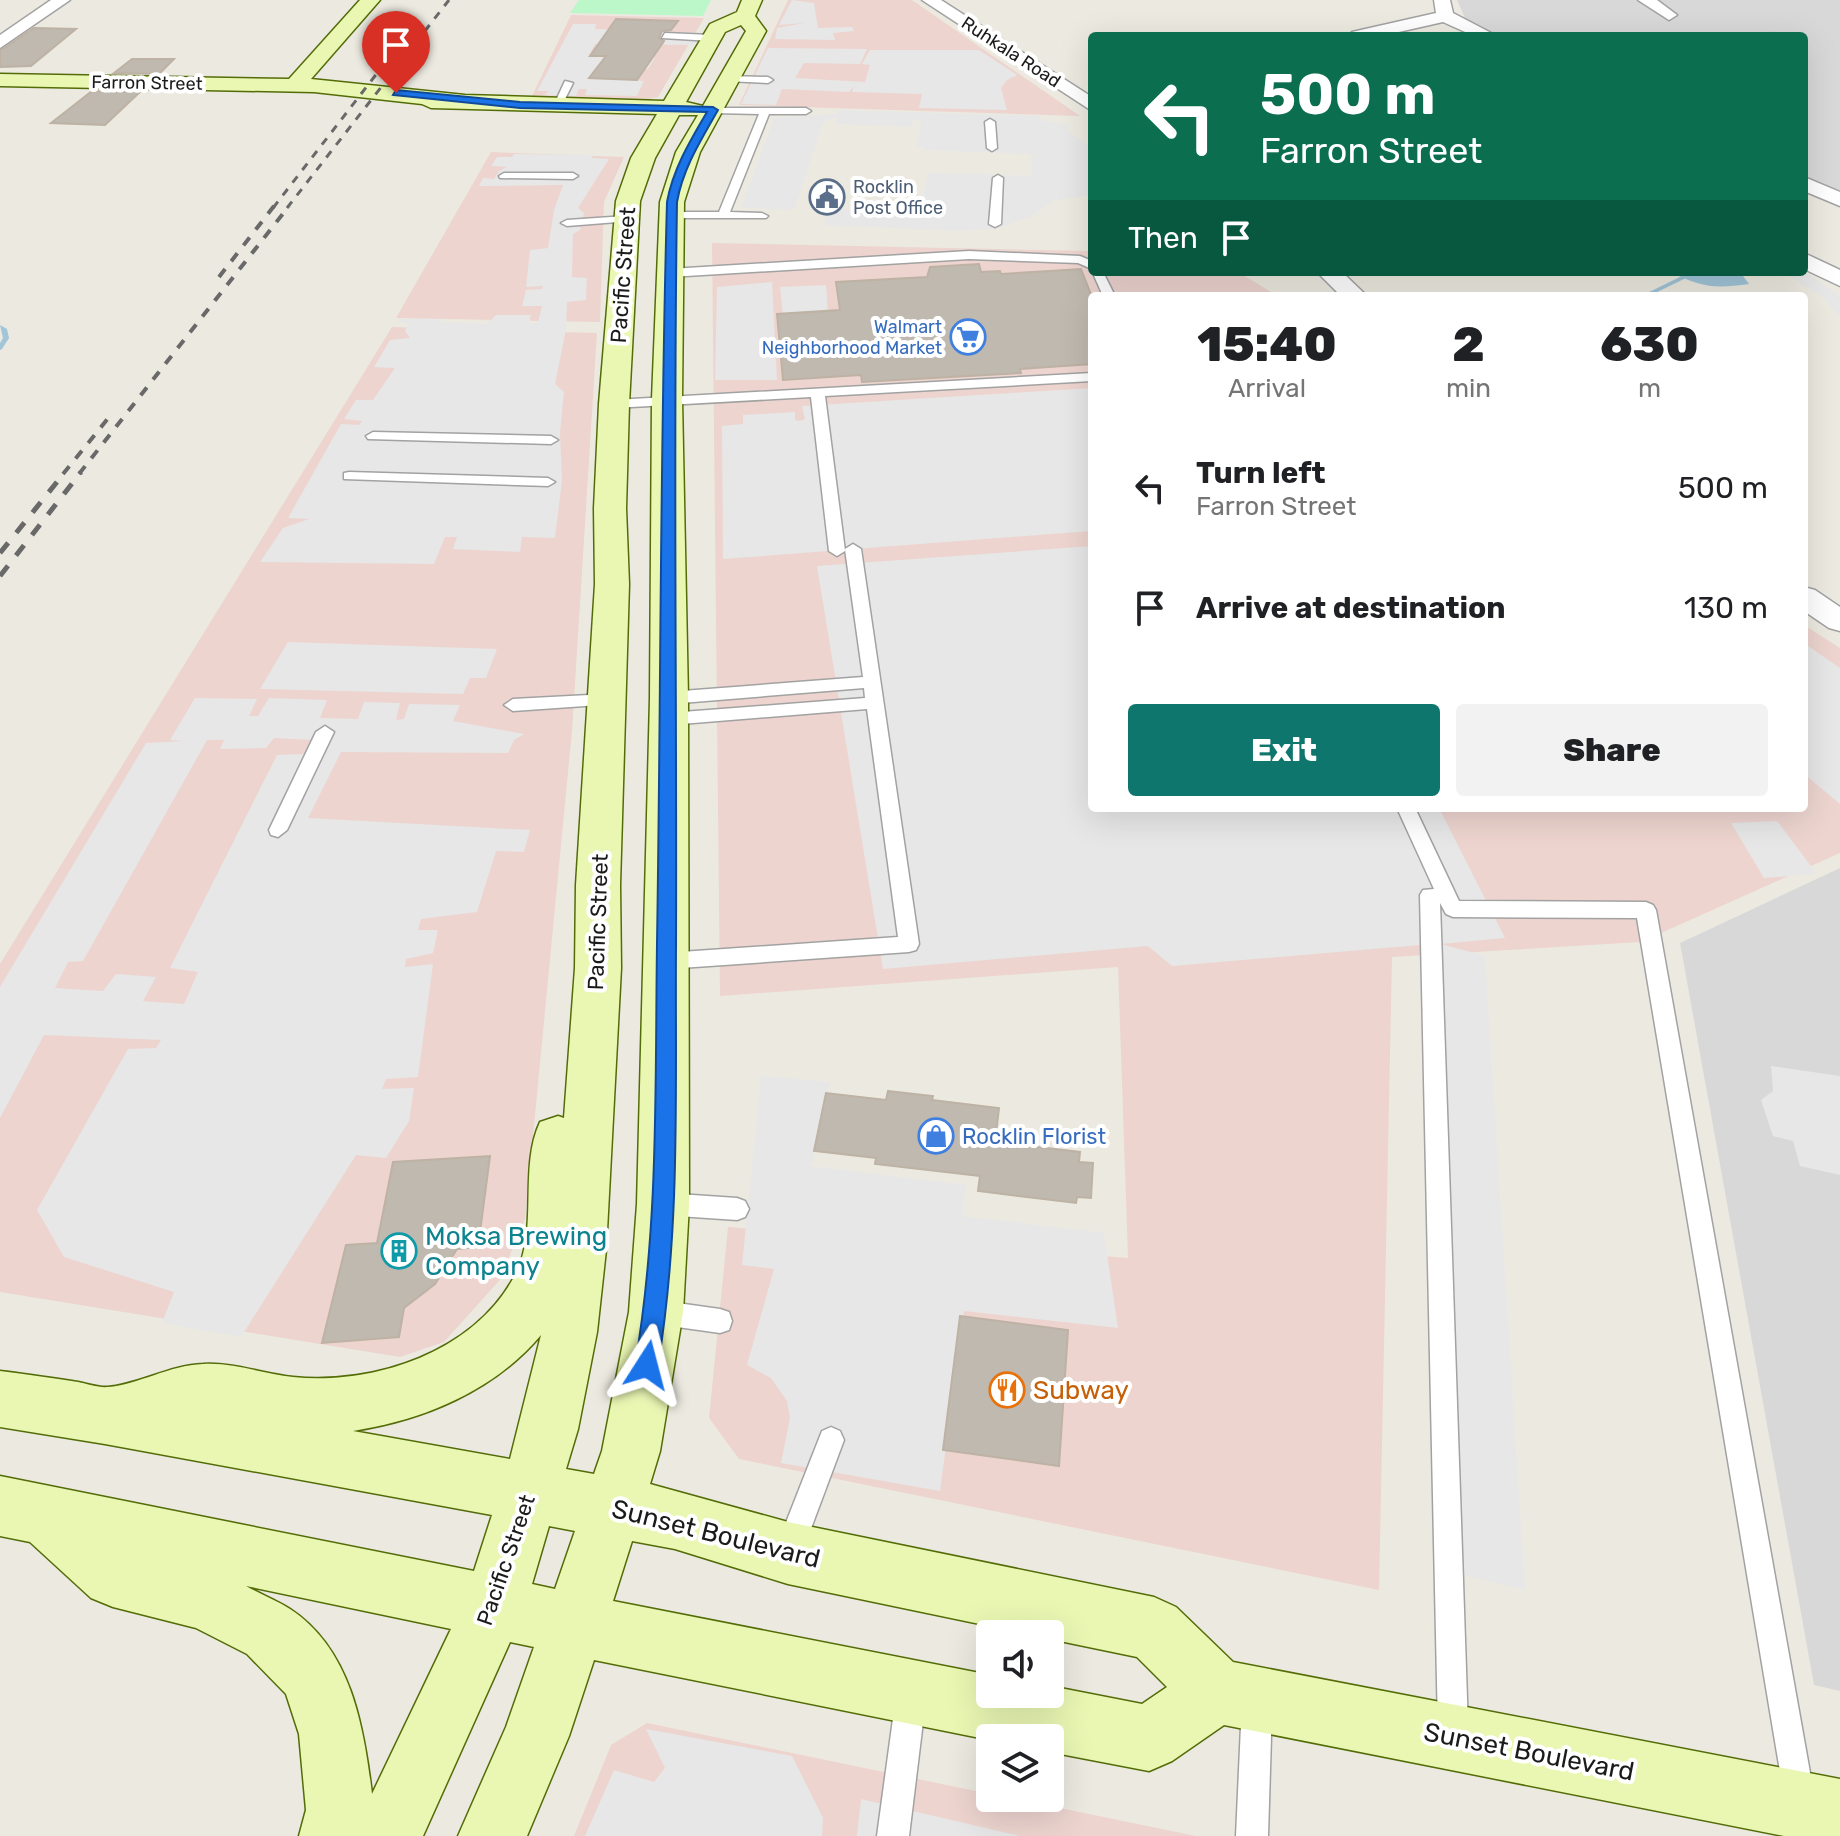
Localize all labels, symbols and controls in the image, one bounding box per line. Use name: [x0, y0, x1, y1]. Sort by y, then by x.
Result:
pin: [362, 11, 430, 93]
street label: Ruhkala Road: [957, 12, 1065, 92]
icon: arrive: [374, 23, 418, 67]
text: 500 m: [1260, 62, 1436, 128]
icon: left: [1128, 64, 1232, 168]
street label: Farron Street: [91, 71, 203, 95]
text: Farron Street: [1260, 129, 1482, 172]
place label: Rocklin Post Office: [853, 176, 943, 219]
public building icon: Rocklin Post Office: [808, 178, 846, 216]
street label: Pacific Street: [605, 205, 641, 344]
icon: arrive: [1214, 216, 1258, 260]
text: Then: [1128, 220, 1198, 256]
place label: Walmart Neighborhood Market: [762, 316, 942, 359]
text: 15:40: [1197, 316, 1337, 373]
text: 2: [1452, 316, 1485, 373]
text: 630: [1600, 316, 1699, 373]
supermarket icon: Walmart Neighborhood Market: [949, 318, 987, 356]
text: Arrival: [1228, 373, 1306, 404]
text: min: [1446, 373, 1491, 404]
text: m: [1638, 373, 1661, 404]
text: Turn left: [1196, 455, 1326, 491]
icon: left: [1128, 466, 1172, 510]
text: 500 m: [1678, 470, 1768, 506]
text: Farron Street: [1196, 491, 1357, 522]
icon: arrive: [1128, 586, 1172, 630]
text: Arrive at destination: [1196, 590, 1506, 626]
text: 130 m: [1684, 590, 1768, 626]
button: Exit: [1128, 704, 1440, 796]
button: Share: [1456, 704, 1768, 796]
street label: Pacific Street: [582, 853, 614, 991]
shop icon: Rocklin Florist: [917, 1117, 955, 1155]
place label: Rocklin Florist: [962, 1123, 1106, 1150]
place label: Moksa Brewing Company: [425, 1221, 607, 1282]
building icon: Moksa Brewing Company: [380, 1232, 418, 1270]
position arrow: [605, 1323, 689, 1407]
restaurant icon: Subway: [988, 1371, 1026, 1409]
place label: Subway: [1033, 1375, 1129, 1406]
street label: Pacific Street: [471, 1491, 541, 1629]
street label: Sunset Boulevard: [609, 1493, 823, 1575]
map controls: [976, 1620, 1064, 1812]
button: sound: [976, 1620, 1064, 1708]
street label: Sunset Boulevard: [1421, 1716, 1637, 1788]
button: layers: [976, 1724, 1064, 1812]

